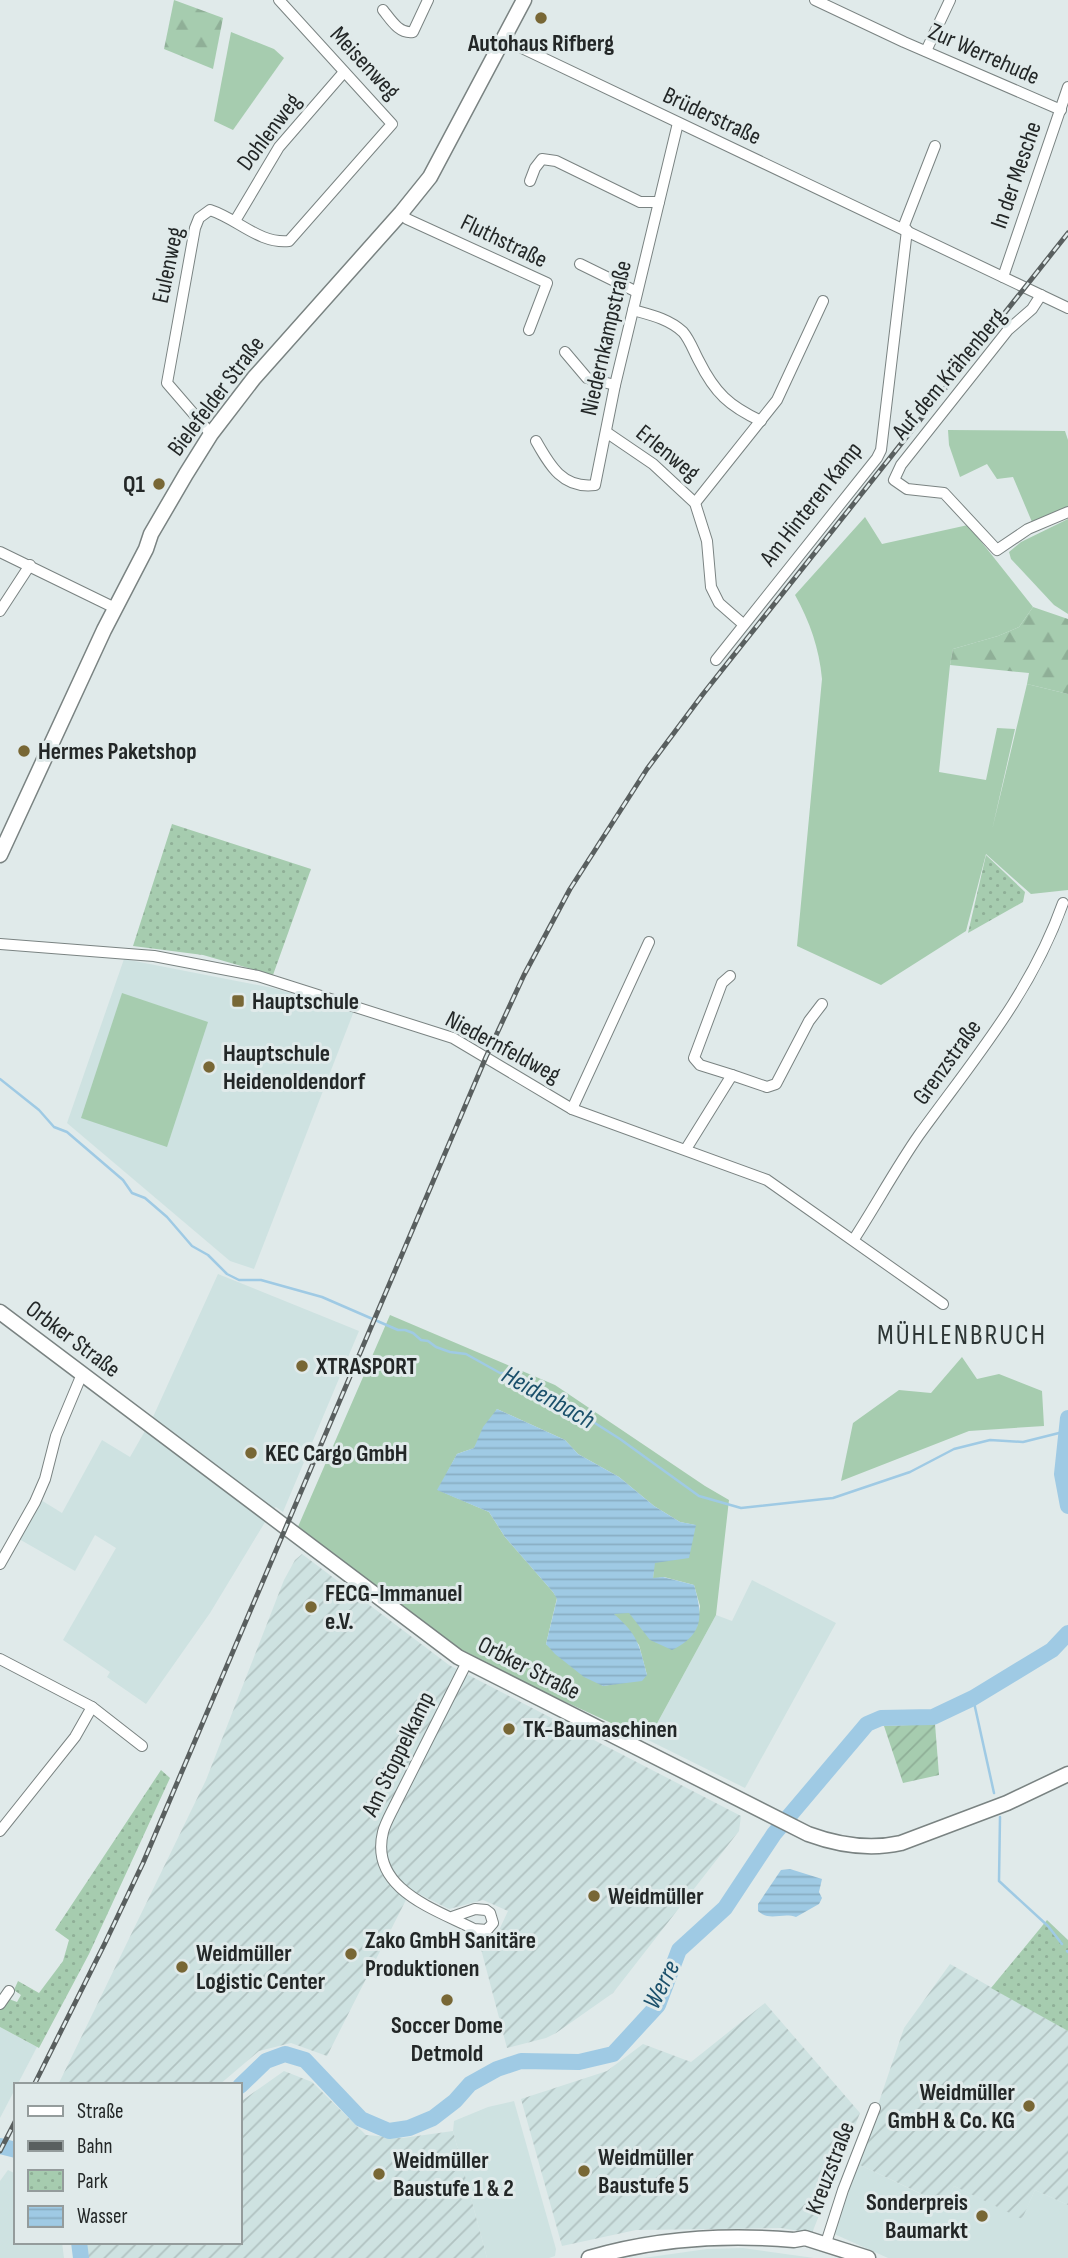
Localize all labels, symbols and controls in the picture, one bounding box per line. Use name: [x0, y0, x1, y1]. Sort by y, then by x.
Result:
marker: Autohaus Rifberg: [533, 10, 549, 26]
street label: Zur Werrehude: [924, 17, 1044, 91]
street label: Meisenweg: [324, 20, 406, 106]
place label: Autohaus Rifberg: [467, 29, 614, 58]
street label: Brüderstraße: [658, 81, 766, 151]
street label: Dohlenweg: [231, 88, 307, 176]
street label: In der Mesche: [984, 118, 1048, 232]
street label: Fluthstraße: [456, 208, 552, 274]
street label: Eulenweg: [146, 224, 190, 306]
street label: Niedernkampstraße: [574, 258, 638, 418]
street label: Auf dem Krähenberg: [885, 303, 1012, 446]
street label: Bielefelder Straße: [161, 330, 271, 462]
street label: Erlenweg: [630, 419, 706, 487]
street label: Am Hinteren Kamp: [753, 436, 868, 573]
place label: Q1: [123, 470, 146, 499]
marker: Q1: [151, 476, 167, 492]
place label: Hermes Paketshop: [38, 737, 197, 766]
marker: Hermes Paketshop: [16, 743, 32, 759]
place label: Hauptschule: [252, 987, 359, 1016]
marker: Hauptschule: [230, 993, 246, 1009]
street label: Niedernfeldweg: [440, 1005, 566, 1089]
street label: Grenzstraße: [906, 1014, 988, 1110]
place label: Hauptschule Heidenoldendorf: [223, 1039, 366, 1096]
marker: Hauptschule Heidenoldendorf: [201, 1059, 217, 1075]
street label: Orbker Straße: [20, 1294, 126, 1384]
district label: MÜHLENBRUCH: [877, 1319, 1047, 1352]
place label: XTRASPORT: [315, 1352, 417, 1381]
marker: XTRASPORT: [294, 1358, 310, 1374]
water label: Heidenbach: [496, 1360, 600, 1436]
place label: KEC Cargo GmbH: [265, 1439, 408, 1468]
marker: KEC Cargo GmbH: [243, 1445, 259, 1461]
place label: FECG-Immanuel e.V.: [325, 1579, 462, 1636]
marker: FECG-Immanuel e.V.: [303, 1599, 319, 1615]
street label: Orbker Straße: [473, 1630, 585, 1706]
street label: Am Stoppelkamp: [355, 1687, 441, 1822]
place label: TK-Baumaschinen: [523, 1715, 678, 1744]
marker: TK-Baumaschinen: [501, 1721, 517, 1737]
place label: Weidmüller: [608, 1882, 704, 1911]
marker: Weidmüller: [586, 1888, 602, 1904]
place label: Zako GmbH Sanitäre Produktionen: [365, 1926, 536, 1983]
place label: Weidmüller Logistic Center: [196, 1939, 326, 1996]
marker: Zako GmbH Sanitäre Produktionen: [343, 1946, 359, 1962]
water label: Werre: [637, 1955, 687, 2015]
marker: Weidmüller Logistic Center: [174, 1959, 190, 1975]
marker: Soccer Dome Detmold: [439, 1992, 455, 2008]
place label: Soccer Dome Detmold: [391, 2011, 503, 2068]
place label: Weidmüller GmbH & Co. KG: [888, 2078, 1016, 2135]
legend: [14, 2083, 242, 2244]
marker: Weidmüller GmbH & Co. KG: [1021, 2098, 1037, 2114]
text: Straße: [77, 2099, 123, 2124]
street label: Kreuzstraße: [799, 2118, 861, 2218]
text: Bahn: [77, 2134, 112, 2159]
place label: Weidmüller Baustufe 5: [598, 2143, 694, 2200]
place label: Weidmüller Baustufe 1 & 2: [393, 2146, 514, 2203]
marker: Weidmüller Baustufe 5: [576, 2163, 592, 2179]
marker: Weidmüller Baustufe 1 & 2: [371, 2166, 387, 2182]
text: Park: [77, 2169, 108, 2194]
place label: Sonderpreis Baumarkt: [866, 2188, 968, 2245]
text: Wasser: [77, 2204, 128, 2229]
marker: Sonderpreis Baumarkt: [974, 2208, 990, 2224]

